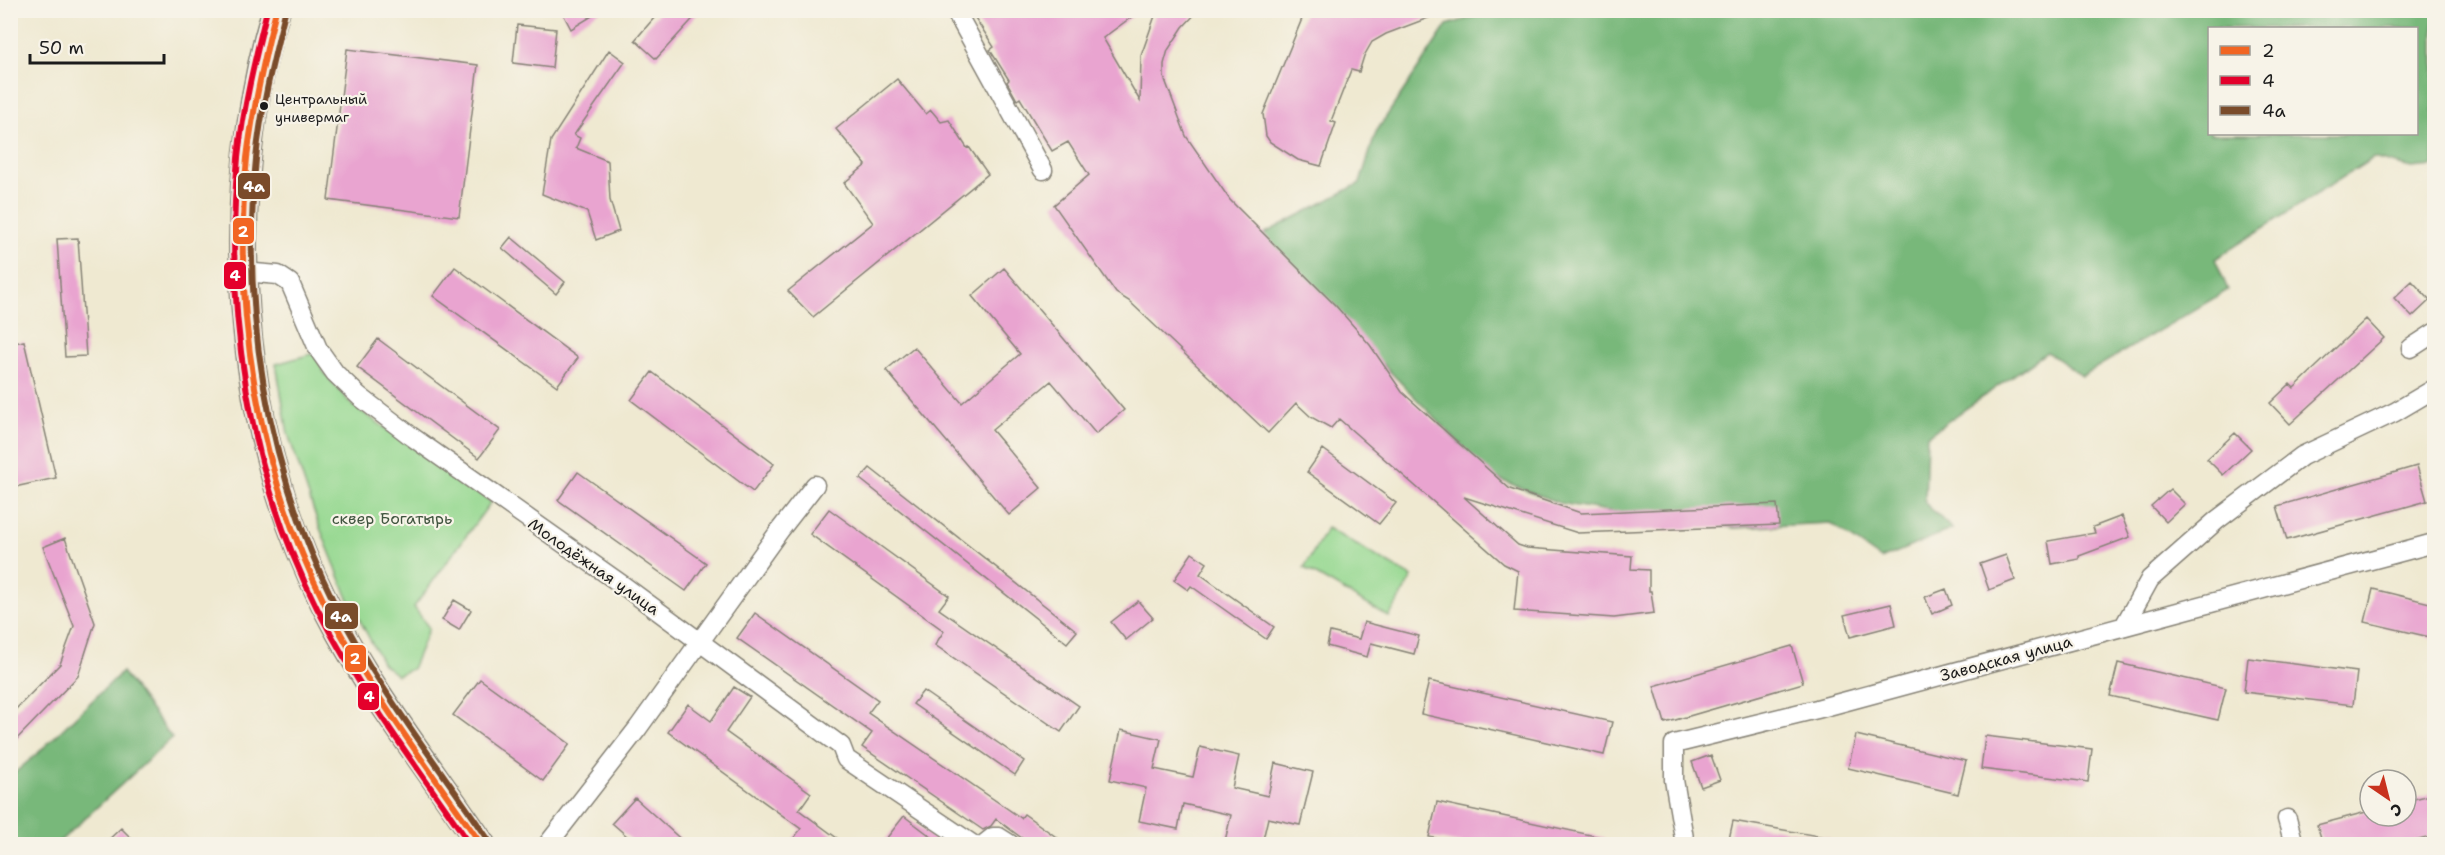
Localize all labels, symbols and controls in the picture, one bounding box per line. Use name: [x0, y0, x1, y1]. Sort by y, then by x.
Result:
scale bar: [30, 27, 164, 65]
legend: [2208, 27, 2418, 135]
text: 50 m: [39, 36, 84, 60]
text: 2: [2262, 39, 2275, 63]
text: 4: [2262, 69, 2275, 93]
place label: Центральный универмаг: [275, 90, 367, 126]
text: 4а: [2262, 99, 2286, 123]
marker: Центральный универмаг: [258, 100, 270, 112]
line badge: 4а: [237, 172, 271, 200]
text: 4а: [243, 176, 265, 197]
line badge: 2: [232, 217, 255, 245]
text: 2: [237, 221, 249, 242]
line badge: 4: [223, 261, 247, 290]
text: 4: [229, 265, 241, 286]
park label: сквер Богатырь: [332, 508, 452, 529]
street label: Молодёжная улица: [524, 513, 664, 620]
line badge: 4а: [324, 602, 359, 630]
text: 4а: [330, 606, 352, 627]
street label: Заводская улица: [1938, 631, 2074, 686]
line badge: 2: [344, 644, 367, 673]
text: 2: [349, 648, 361, 669]
line badge: 4: [357, 682, 380, 711]
text: 4: [363, 686, 375, 707]
north arrow: [2358, 768, 2418, 828]
text: С: [2386, 798, 2406, 821]

